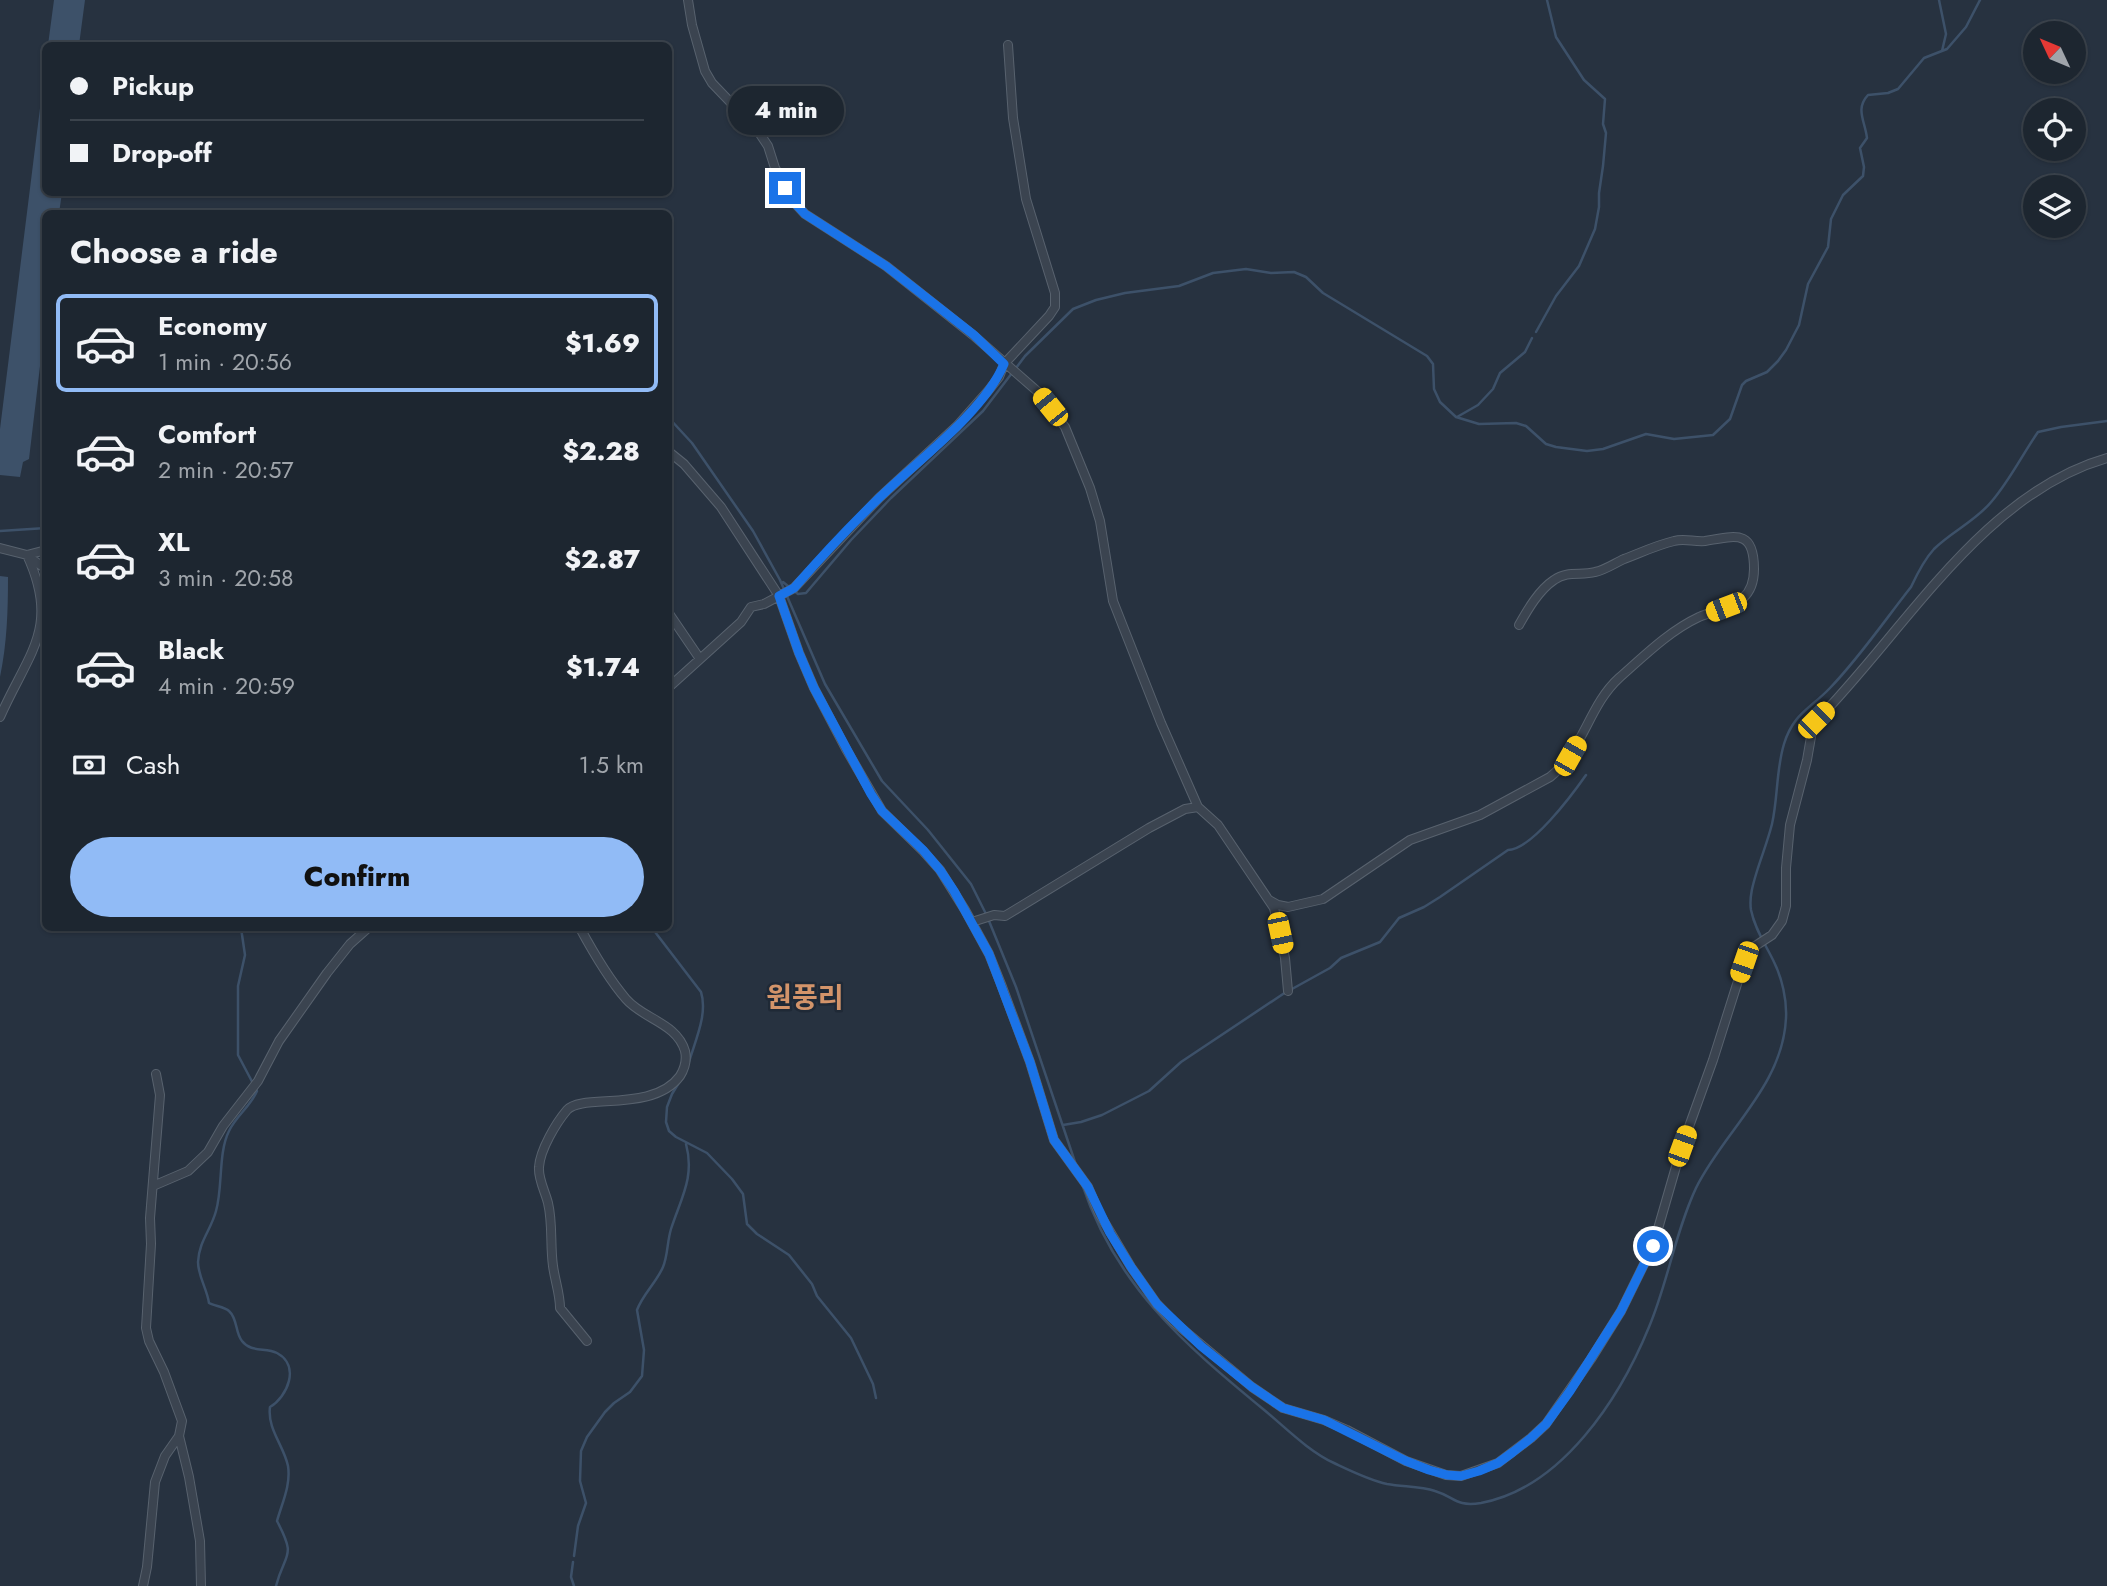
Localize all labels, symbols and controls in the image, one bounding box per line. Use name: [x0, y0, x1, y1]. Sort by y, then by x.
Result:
north arrow: [2023, 21, 2086, 84]
map controls: [2023, 21, 2086, 238]
text: Pickup: [112, 67, 194, 105]
callout: 4 min: [727, 86, 843, 136]
text: 4 min: [755, 93, 817, 127]
button: locate: [2023, 98, 2086, 161]
text: Drop-off: [112, 134, 212, 172]
route end: [769, 172, 801, 204]
button: layers: [2023, 175, 2086, 238]
text: Choose a ride: [70, 229, 278, 275]
text: Economy: [158, 307, 267, 345]
icon: car: [74, 312, 137, 375]
text: $1.69: [565, 324, 640, 362]
text: 1 min · 20:56: [158, 345, 292, 379]
car: [1029, 384, 1072, 430]
text: Comfort: [158, 415, 256, 453]
icon: car: [74, 420, 137, 483]
text: $2.28: [563, 432, 640, 470]
text: 2 min · 20:57: [158, 453, 294, 487]
text: XL: [158, 523, 190, 561]
icon: car: [74, 528, 137, 591]
text: $2.87: [564, 540, 640, 578]
text: 3 min · 20:58: [158, 561, 293, 595]
car: [1703, 590, 1750, 624]
text: Black: [158, 631, 224, 669]
icon: car: [74, 636, 137, 699]
text: $1.74: [566, 648, 640, 686]
text: 4 min · 20:59: [158, 669, 295, 703]
car: [1794, 698, 1839, 742]
car: [1551, 733, 1590, 779]
icon: cash: [70, 746, 108, 784]
text: Cash: [126, 746, 180, 784]
text: 1.5 km: [579, 748, 644, 782]
button: Confirm: [70, 837, 644, 917]
car: [1266, 910, 1295, 956]
car: [1728, 939, 1761, 985]
district label: 원풍리: [766, 977, 844, 1018]
car: [1665, 1123, 1700, 1169]
route start: [1637, 1230, 1669, 1262]

